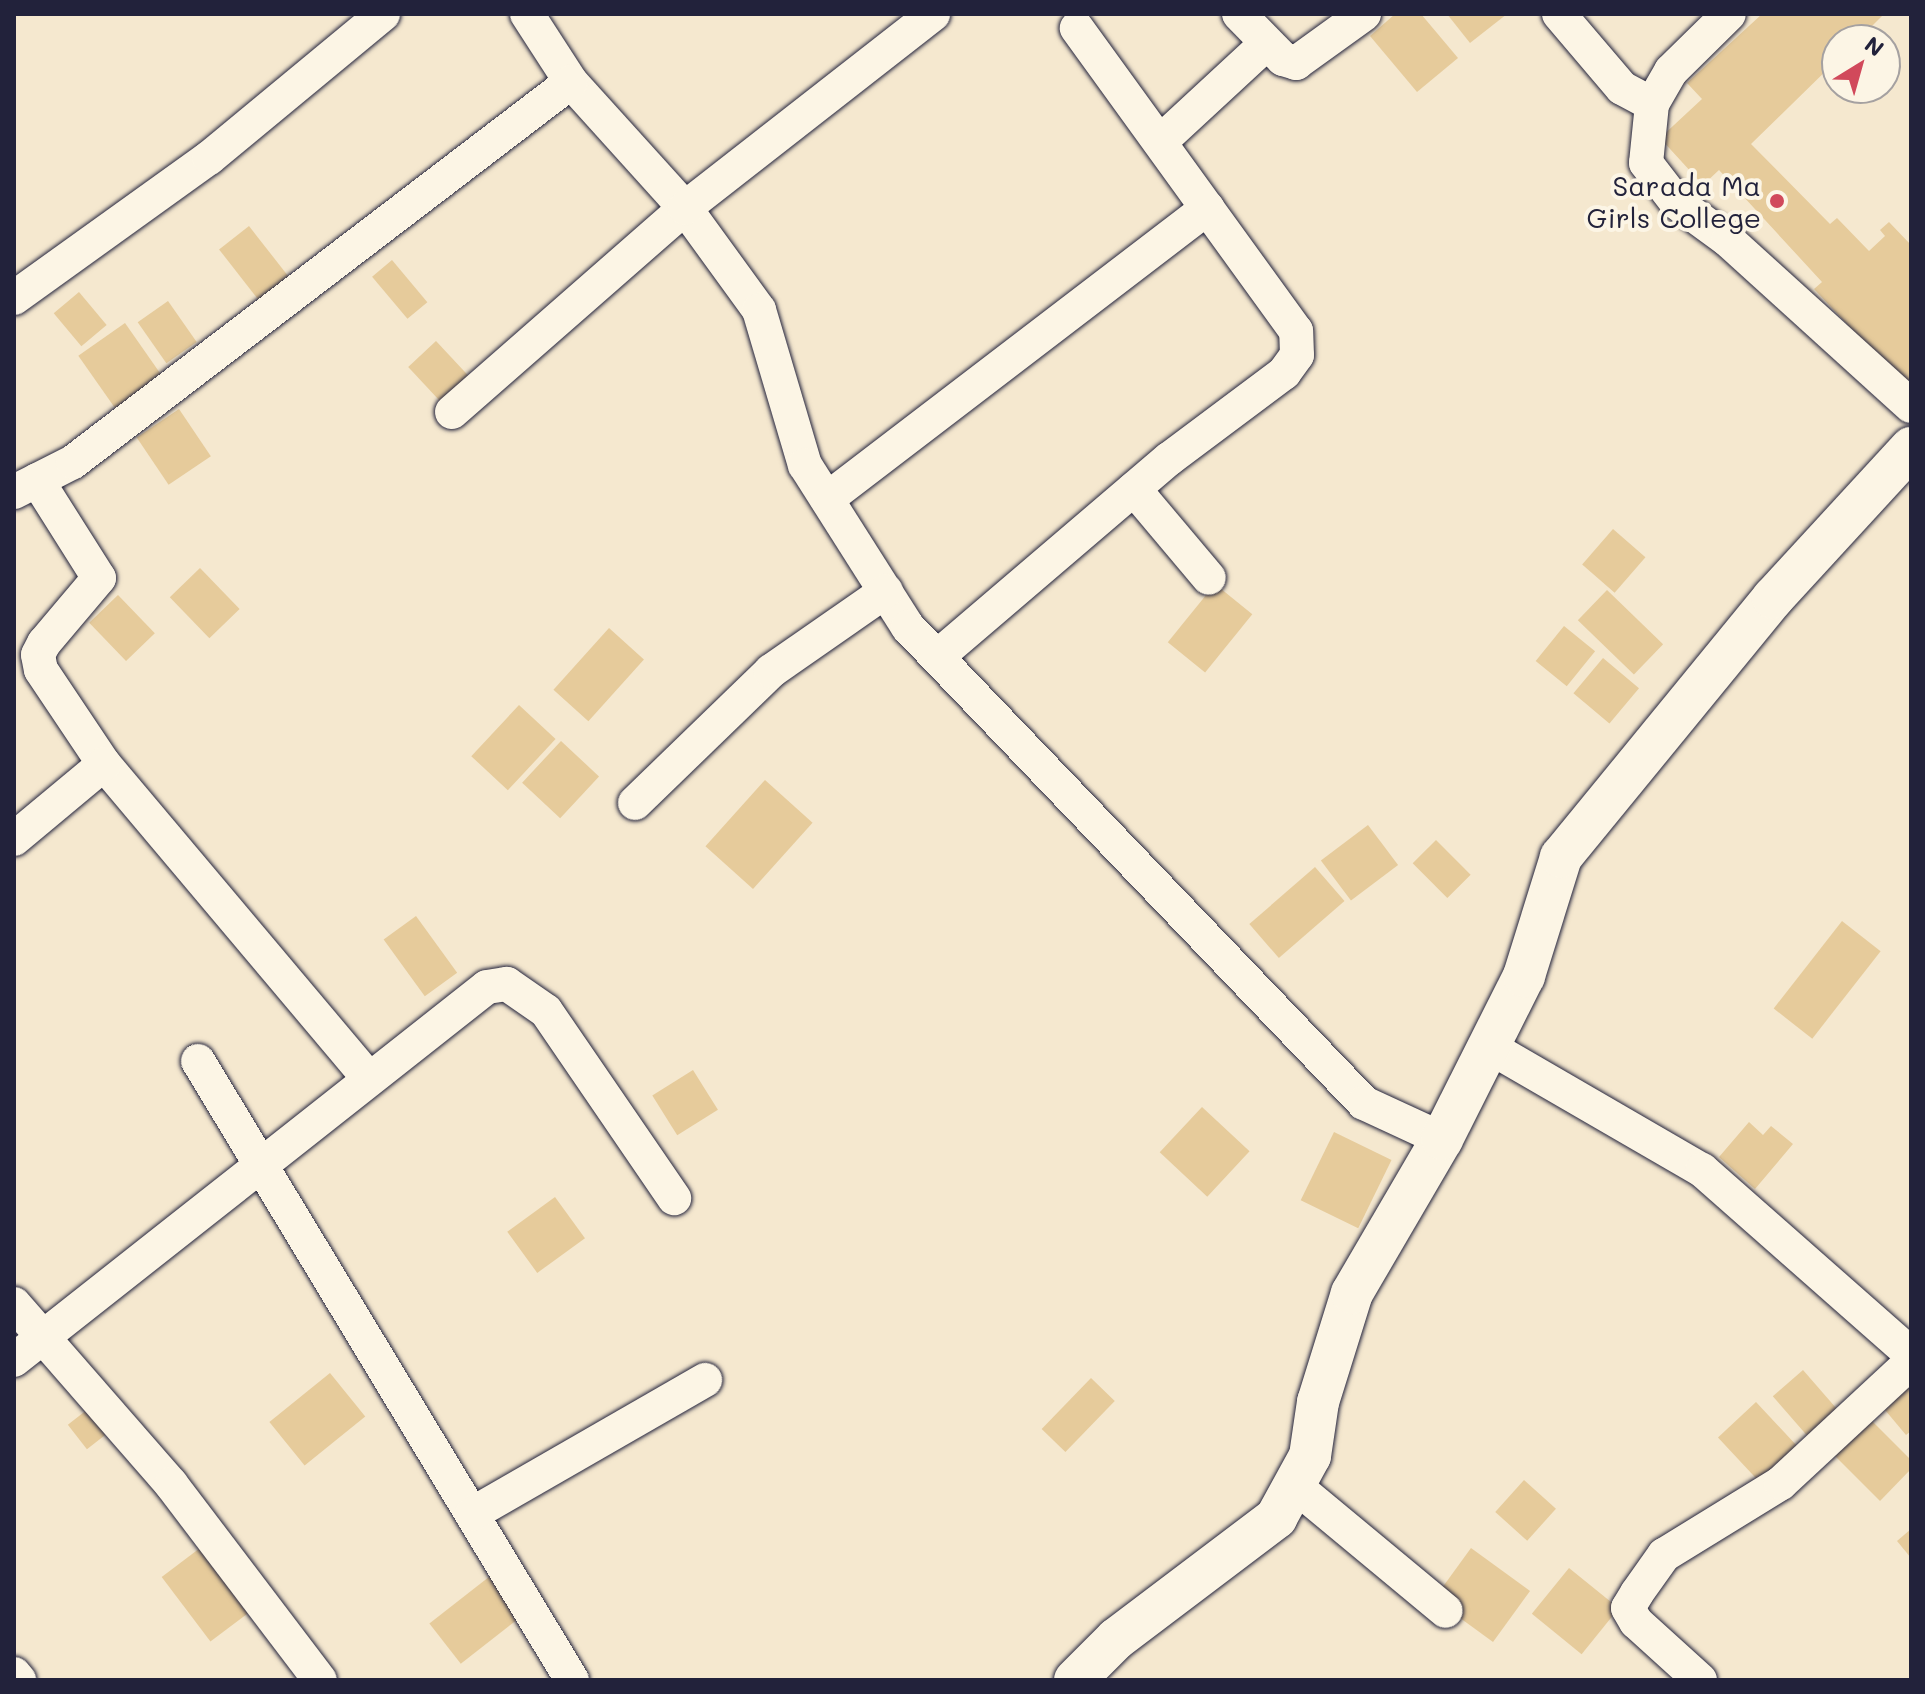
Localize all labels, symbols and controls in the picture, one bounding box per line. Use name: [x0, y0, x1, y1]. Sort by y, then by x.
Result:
north arrow: [1821, 24, 1901, 104]
text: N: [1859, 29, 1890, 63]
place label: Sarada Ma Girls College: [1586, 168, 1761, 234]
marker: Sarada Ma Girls College: [1768, 192, 1786, 210]

